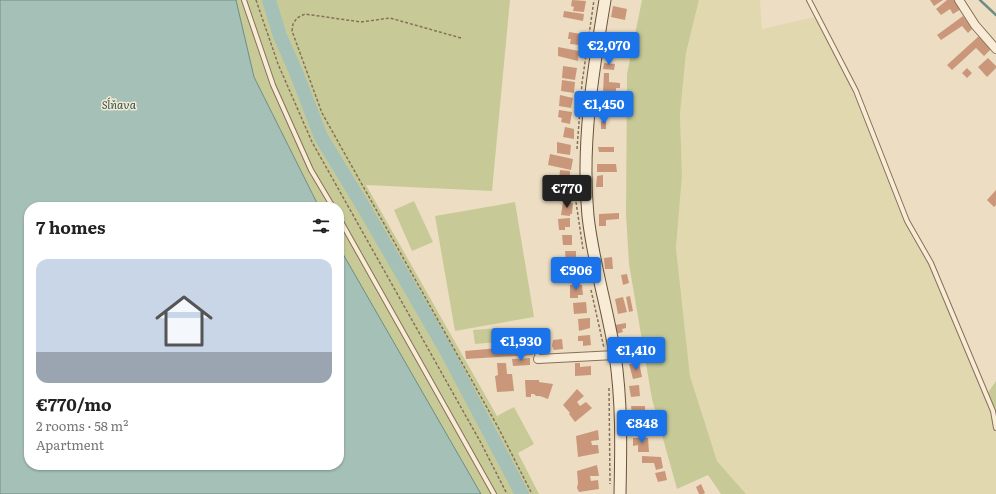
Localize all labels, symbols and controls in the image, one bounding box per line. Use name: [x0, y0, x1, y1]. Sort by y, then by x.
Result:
pin: €2,070: [576, 32, 642, 66]
text: €2,070: [587, 35, 631, 54]
pin: €1,450: [571, 91, 637, 125]
text: €1,450: [583, 94, 625, 113]
water label: Sĺňava: [102, 96, 137, 112]
pin: €770: [543, 175, 591, 209]
text: €770: [551, 178, 583, 197]
text: 7 homes: [36, 214, 106, 239]
icon: filters: [310, 215, 332, 237]
pin: €906: [552, 257, 600, 291]
text: €906: [560, 260, 592, 279]
icon: home: [148, 285, 220, 357]
pin: €1,930: [488, 328, 554, 362]
text: €1,930: [500, 331, 542, 350]
pin: €1,410: [603, 337, 669, 371]
text: €1,410: [616, 340, 656, 359]
text: €770/mo: [36, 391, 112, 416]
pin: €848: [618, 410, 666, 444]
text: €848: [626, 413, 658, 432]
text: 2 rooms · 58 m²: [36, 416, 128, 435]
text: Apartment: [36, 435, 104, 454]

